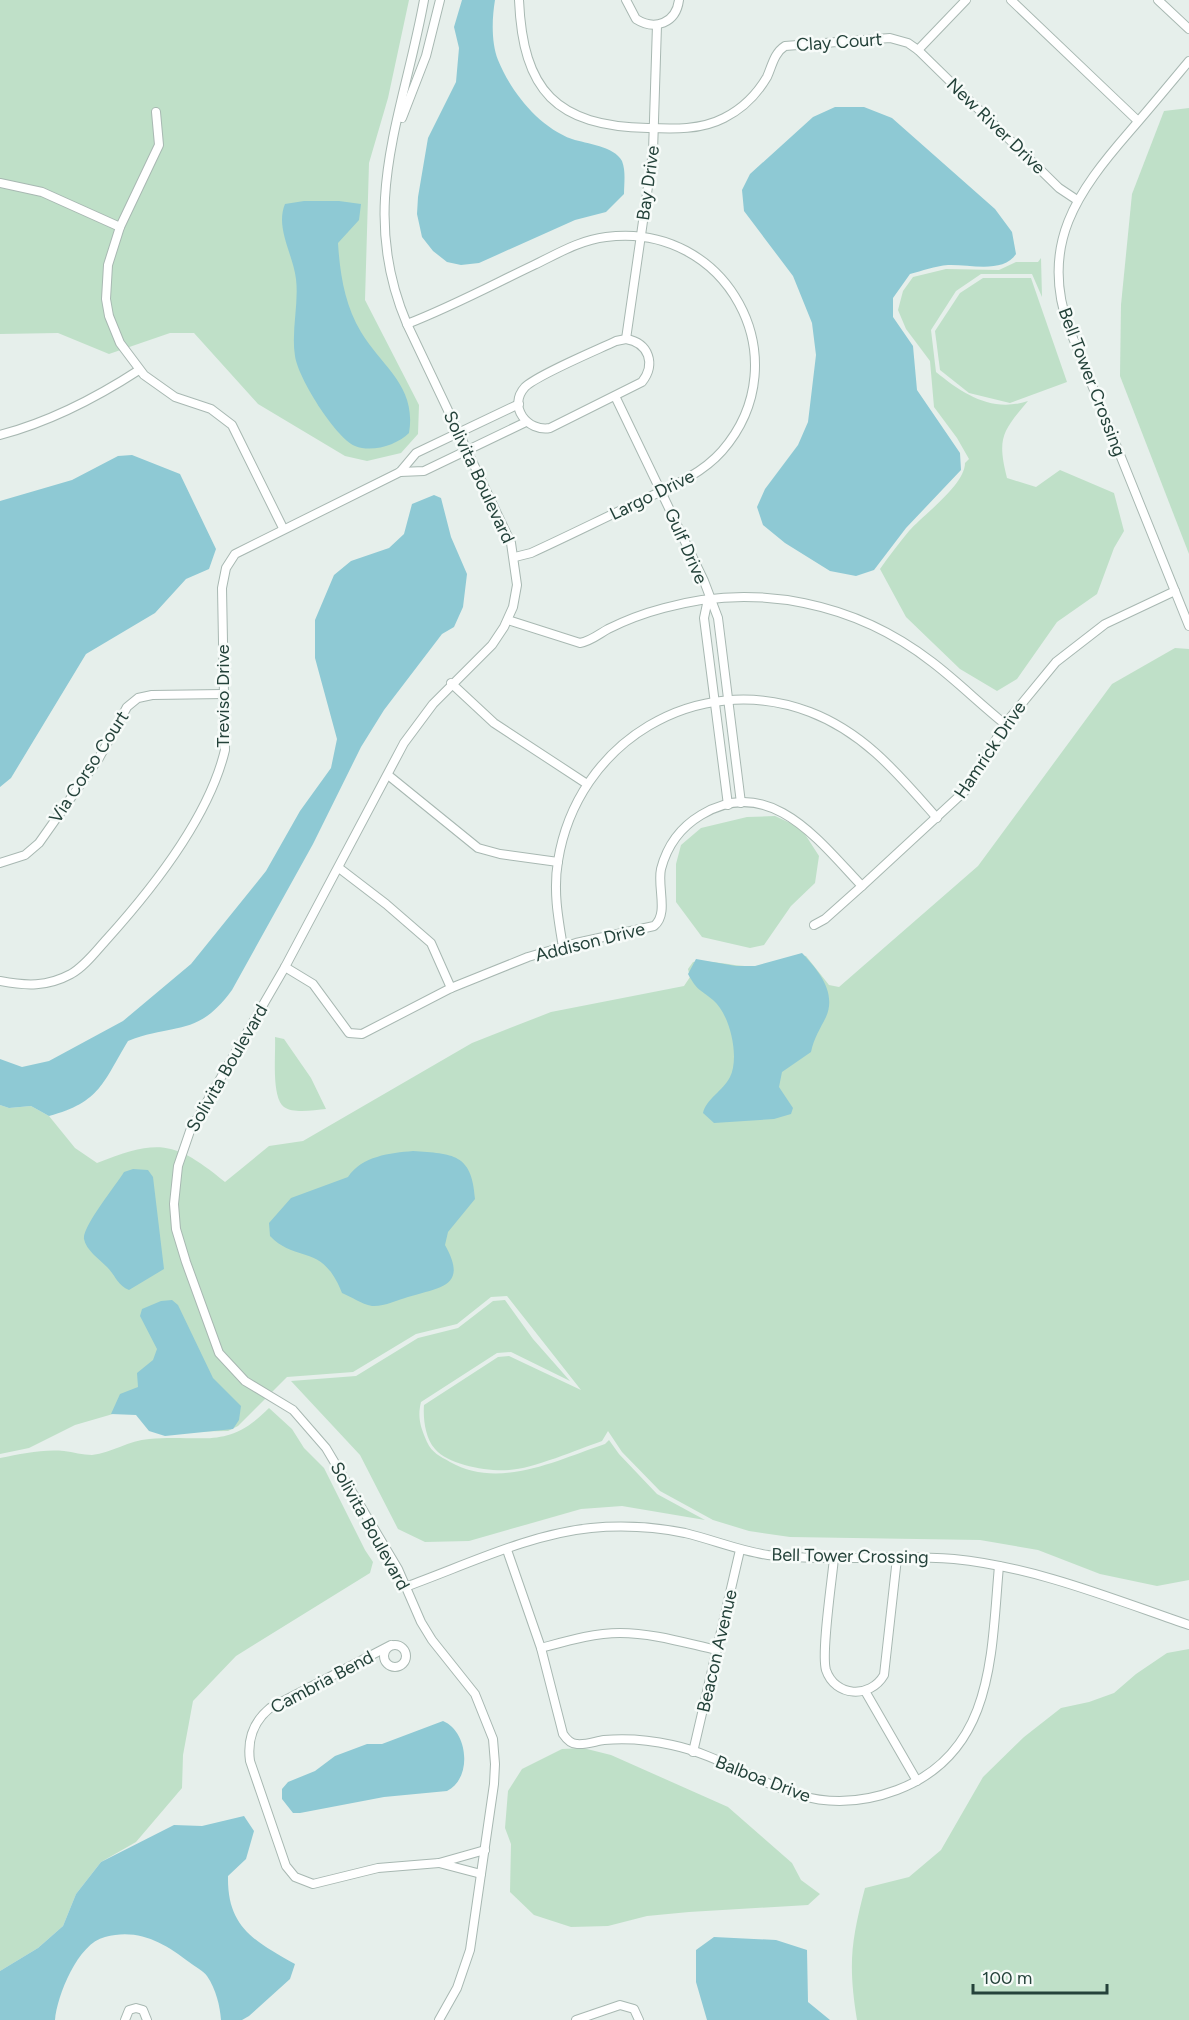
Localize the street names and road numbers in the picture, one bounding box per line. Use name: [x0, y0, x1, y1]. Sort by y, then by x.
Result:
street label: Clay Court: [795, 28, 883, 56]
street label: New River Drive: [942, 73, 1050, 179]
street label: Bay Drive: [632, 144, 664, 222]
street label: Bell Tower Crossing: [1054, 305, 1130, 459]
street label: Solivita Boulevard: [439, 407, 519, 547]
street label: Largo Drive: [606, 465, 698, 525]
street label: Gulf Drive: [660, 505, 712, 587]
street label: Treviso Drive: [212, 644, 234, 748]
street label: Hamrick Drive: [949, 697, 1031, 803]
street label: Via Corso Court: [45, 707, 134, 827]
street label: Addison Drive: [533, 918, 647, 966]
street label: Solivita Boulevard: [182, 1000, 272, 1136]
street label: Solivita Boulevard: [326, 1458, 414, 1594]
street label: Bell Tower Crossing: [771, 1544, 929, 1568]
street label: Beacon Avenue: [692, 1587, 742, 1715]
street label: Cambria Bend: [267, 1646, 377, 1718]
street label: Balboa Drive: [712, 1751, 814, 1807]

